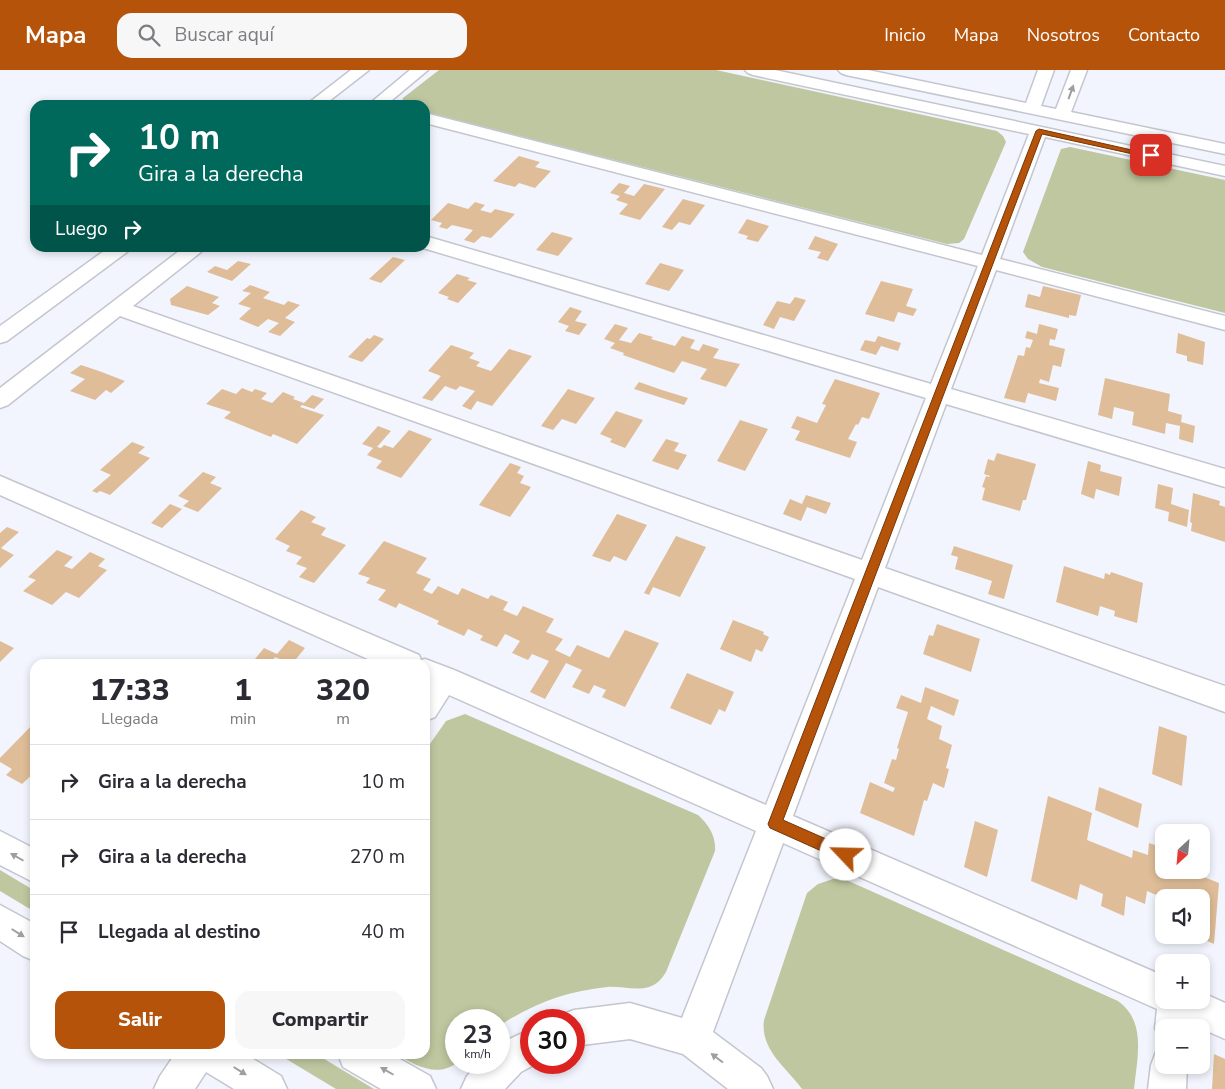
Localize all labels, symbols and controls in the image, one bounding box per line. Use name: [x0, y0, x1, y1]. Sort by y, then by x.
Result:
search box: [117, 13, 467, 58]
text: Mapa: [25, 19, 87, 51]
icon: search: [135, 21, 163, 49]
text: Buscar aquí: [175, 22, 274, 48]
text: Inicio: [884, 23, 926, 47]
text: Mapa: [954, 23, 999, 47]
text: Nosotros: [1027, 23, 1100, 47]
text: Contacto: [1128, 23, 1200, 47]
one-way arrow: [1068, 85, 1075, 100]
text: 10 m: [138, 114, 220, 161]
icon: right: [55, 120, 120, 185]
pin: [1130, 134, 1172, 176]
icon: arrive: [1137, 141, 1165, 169]
text: Gira a la derecha: [138, 159, 304, 189]
icon: right: [118, 215, 146, 243]
text: Luego: [55, 216, 108, 242]
text: 17:33: [90, 670, 170, 711]
text: 1: [234, 670, 252, 711]
text: 320: [316, 670, 370, 711]
text: Llegada: [101, 708, 159, 730]
text: min: [230, 708, 256, 730]
text: m: [336, 708, 350, 730]
icon: right: [55, 768, 83, 796]
text: Gira a la derecha: [98, 769, 247, 795]
text: 10 m: [361, 769, 405, 795]
north arrow: [1155, 824, 1210, 879]
map controls: [1155, 824, 1210, 1074]
position arrow: [819, 828, 871, 880]
icon: right: [55, 843, 83, 871]
text: Gira a la derecha: [98, 844, 247, 870]
text: 270 m: [350, 844, 405, 870]
one-way arrow: [11, 853, 24, 862]
button: sound: [1155, 889, 1210, 944]
icon: arrive: [55, 918, 83, 946]
text: Llegada al destino: [98, 919, 260, 945]
text: 40 m: [361, 919, 405, 945]
one-way arrow: [11, 929, 24, 938]
button: +: [1155, 954, 1210, 1009]
button: Salir: [55, 991, 225, 1049]
button: Compartir: [235, 991, 405, 1049]
speed limit sign: 30: [520, 1009, 585, 1074]
text: 23: [462, 1018, 493, 1052]
button: −: [1155, 1019, 1210, 1074]
text: km/h: [464, 1046, 491, 1062]
one-way arrow: [711, 1052, 724, 1063]
one-way arrow: [233, 1067, 246, 1076]
one-way arrow: [380, 1067, 393, 1076]

